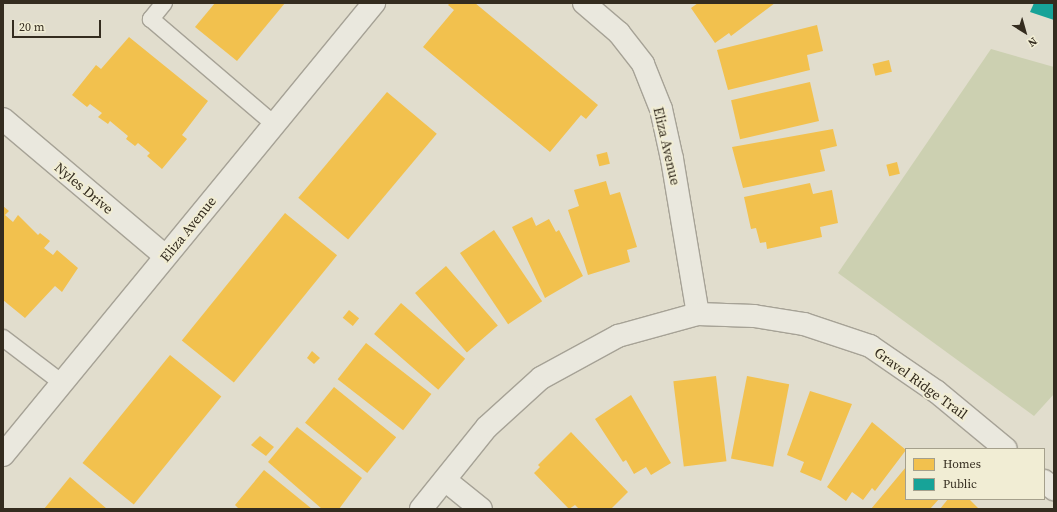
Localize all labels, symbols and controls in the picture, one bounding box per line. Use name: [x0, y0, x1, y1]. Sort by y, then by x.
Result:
scale bar: [14, 12, 103, 38]
north arrow: [1005, 12, 1045, 52]
text: 20 m: [19, 19, 45, 35]
text: N: [1025, 34, 1040, 50]
street label: Eliza Avenue: [650, 105, 684, 187]
street label: Nyles Drive: [51, 159, 117, 217]
street label: Eliza Avenue: [156, 193, 220, 265]
street label: Gravel Ridge Trail: [871, 344, 971, 422]
legend: [905, 448, 1045, 500]
text: Homes: [943, 456, 981, 472]
text: Public: [943, 476, 977, 492]

